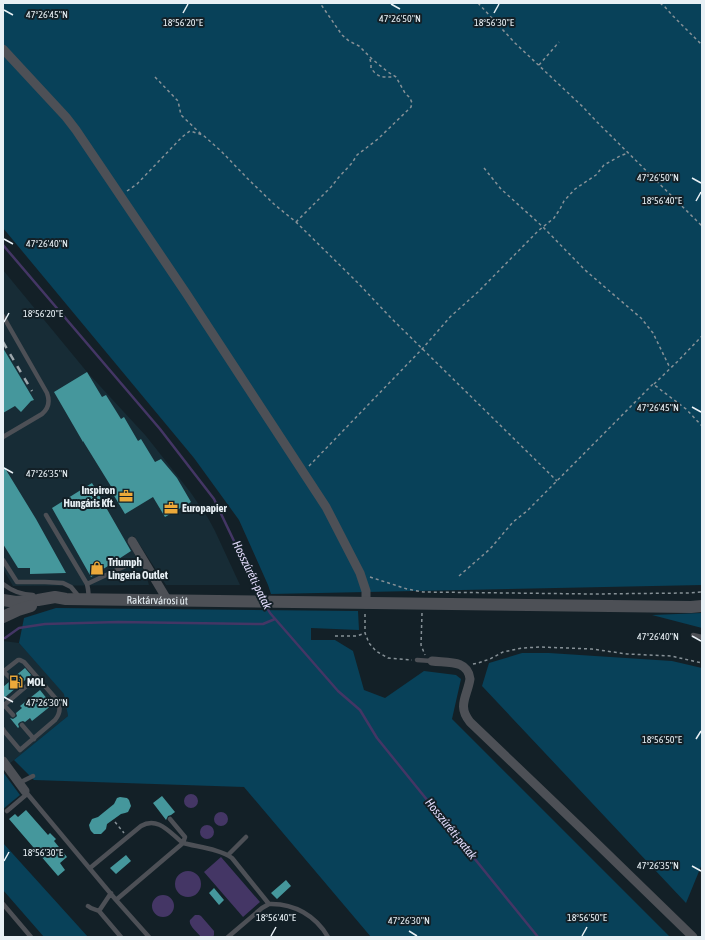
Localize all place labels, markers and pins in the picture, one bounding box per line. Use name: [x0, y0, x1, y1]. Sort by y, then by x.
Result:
place label: Inspiron Hungáris Kft.: [64, 484, 115, 509]
office icon: Inspiron Hungáris Kft.: [118, 488, 134, 504]
office icon: Europapier: [163, 500, 179, 516]
place label: Europapier: [182, 502, 227, 514]
place label: Triumph Lingeria Outlet: [108, 556, 169, 581]
shop icon: Triumph Lingeria Outlet: [89, 560, 105, 576]
fuel station icon: MOL: [8, 674, 24, 690]
place label: MOL: [27, 676, 46, 688]

